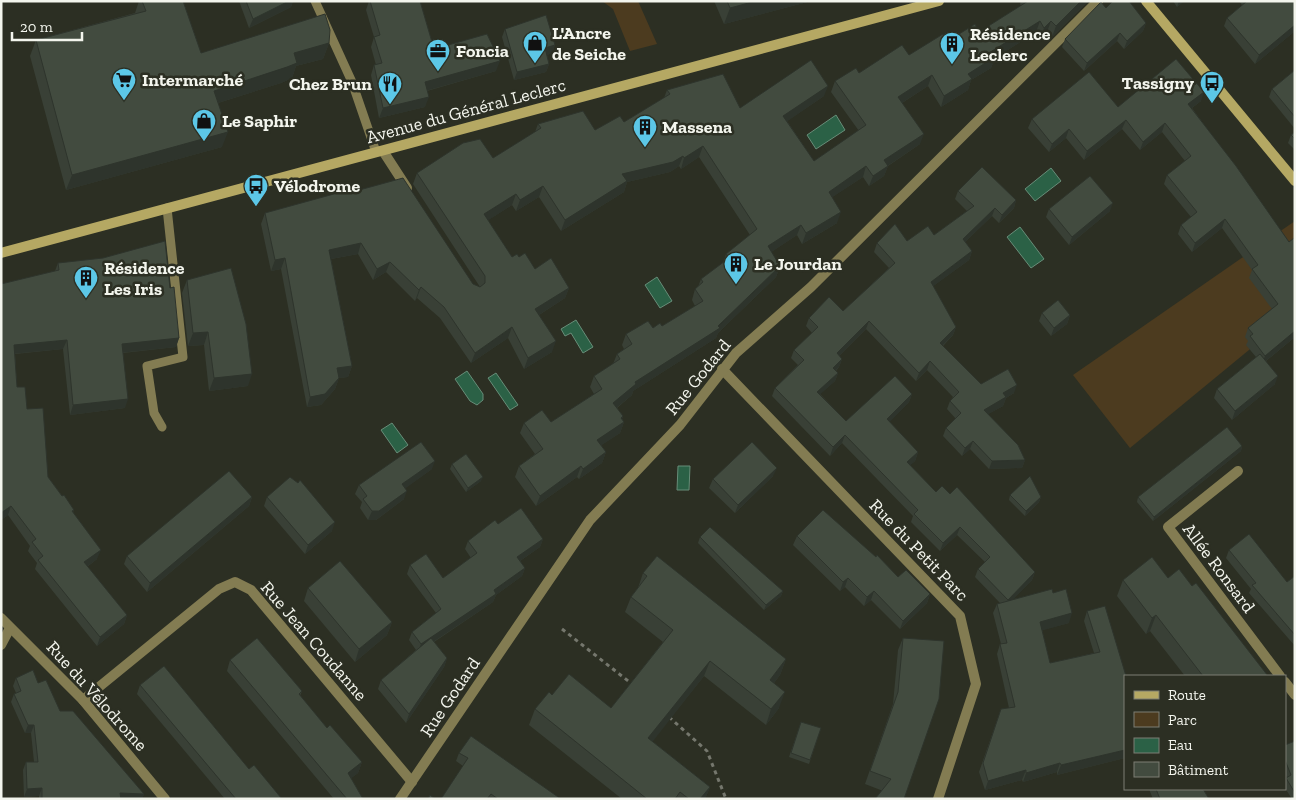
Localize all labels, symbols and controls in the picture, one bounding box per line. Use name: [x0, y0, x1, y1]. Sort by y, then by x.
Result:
scale bar: [12, 10, 82, 42]
text: 20 m: [20, 18, 53, 36]
place label: L'Ancre de Seiche: [552, 22, 626, 65]
place label: Résidence Leclerc: [970, 23, 1051, 66]
shop icon: L'Ancre de Seiche: [522, 30, 548, 64]
building icon: Résidence Leclerc: [939, 31, 965, 65]
office icon: Foncia: [425, 38, 451, 72]
place label: Foncia: [456, 40, 509, 62]
supermarket icon: Intermarché: [111, 67, 137, 101]
place label: Intermarché: [142, 69, 243, 91]
bus stop icon: Tassigny: [1199, 70, 1225, 104]
restaurant icon: Chez Brun: [377, 71, 403, 105]
place label: Tassigny: [1121, 72, 1194, 94]
place label: Chez Brun: [289, 73, 372, 95]
street label: Avenue du Général Leclerc: [364, 74, 568, 148]
shop icon: Le Saphir: [191, 108, 217, 142]
place label: Le Saphir: [222, 110, 297, 132]
building icon: Massena: [632, 114, 658, 148]
place label: Massena: [662, 116, 732, 138]
bus stop icon: Vélodrome: [243, 173, 269, 207]
place label: Vélodrome: [274, 175, 361, 197]
building icon: Le Jourdan: [723, 251, 749, 285]
place label: Le Jourdan: [754, 253, 842, 275]
place label: Résidence Les Iris: [104, 257, 185, 300]
building icon: Résidence Les Iris: [73, 265, 99, 299]
street label: Rue Godard: [661, 334, 735, 419]
street label: Rue du Petit Parc: [865, 494, 973, 606]
street label: Allée Ronsard: [1178, 519, 1260, 617]
street label: Rue Jean Coudanne: [256, 577, 372, 705]
street label: Rue du Vélodrome: [42, 636, 152, 756]
street label: Rue Godard: [415, 653, 485, 741]
legend: [1124, 675, 1286, 790]
text: Route: [1168, 686, 1206, 704]
text: Parc: [1168, 711, 1197, 729]
text: Eau: [1168, 736, 1193, 754]
text: Bâtiment: [1168, 761, 1229, 779]

